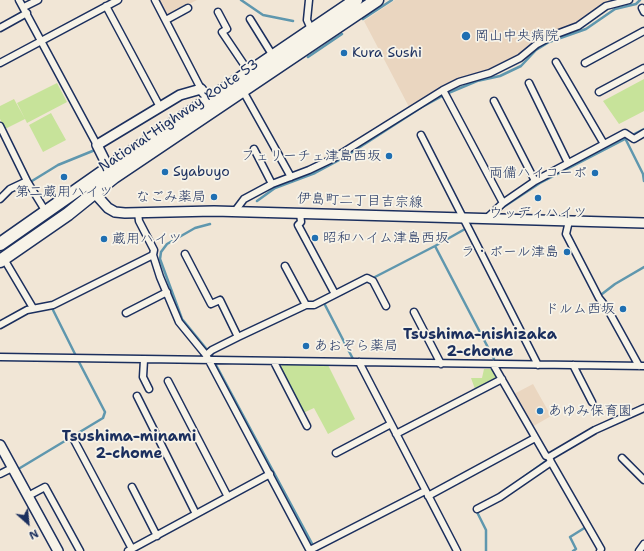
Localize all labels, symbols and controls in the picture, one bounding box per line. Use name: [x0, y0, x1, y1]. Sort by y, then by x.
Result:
place label: 岡山中央病院: [475, 28, 559, 44]
marker: 岡山中央病院: [460, 30, 472, 42]
place label: Kura Sushi: [352, 45, 422, 61]
marker: Kura Sushi: [339, 48, 349, 58]
street label: National Highway Route 53: [96, 56, 262, 176]
place label: フェリーチェ津島西坂: [241, 148, 381, 164]
marker: フェリーチェ津島西坂: [384, 151, 394, 161]
place label: Syabuyo: [173, 164, 230, 180]
place label: 両備ハイコーポ: [489, 165, 587, 181]
marker: Syabuyo: [160, 167, 170, 177]
marker: 両備ハイコーポ: [590, 168, 600, 178]
marker: 第二蔵用ハイツ: [59, 172, 69, 182]
place label: 第二蔵用ハイツ: [15, 184, 113, 200]
place label: なごみ薬局: [136, 189, 206, 205]
street label: 伊島町二丁目吉宗線: [297, 190, 423, 212]
marker: なごみ薬局: [209, 192, 219, 202]
marker: ウッディハイツ: [533, 193, 543, 203]
place label: ウッディハイツ: [489, 205, 587, 221]
place label: 昭和ハイム津島西坂: [323, 230, 449, 246]
place label: 蔵用ハイツ: [112, 231, 182, 247]
marker: 昭和ハイム津島西坂: [310, 233, 320, 243]
marker: 蔵用ハイツ: [99, 234, 109, 244]
place label: ラ・ポール津島: [461, 244, 559, 260]
marker: ラ・ポール津島: [562, 247, 572, 257]
place label: ドルム西坂: [545, 301, 615, 317]
marker: ドルム西坂: [618, 304, 628, 314]
district label: Tsushima-nishizaka 2-chome: [403, 326, 557, 361]
place label: あおぞら薬局: [314, 338, 398, 354]
marker: あおぞら薬局: [301, 341, 311, 351]
place label: あゆみ保育園: [548, 403, 632, 419]
marker: あゆみ保育園: [535, 406, 545, 416]
district label: Tsushima-minami 2-chome: [62, 428, 196, 463]
north arrow: [8, 503, 48, 543]
text: N: [26, 525, 41, 543]

